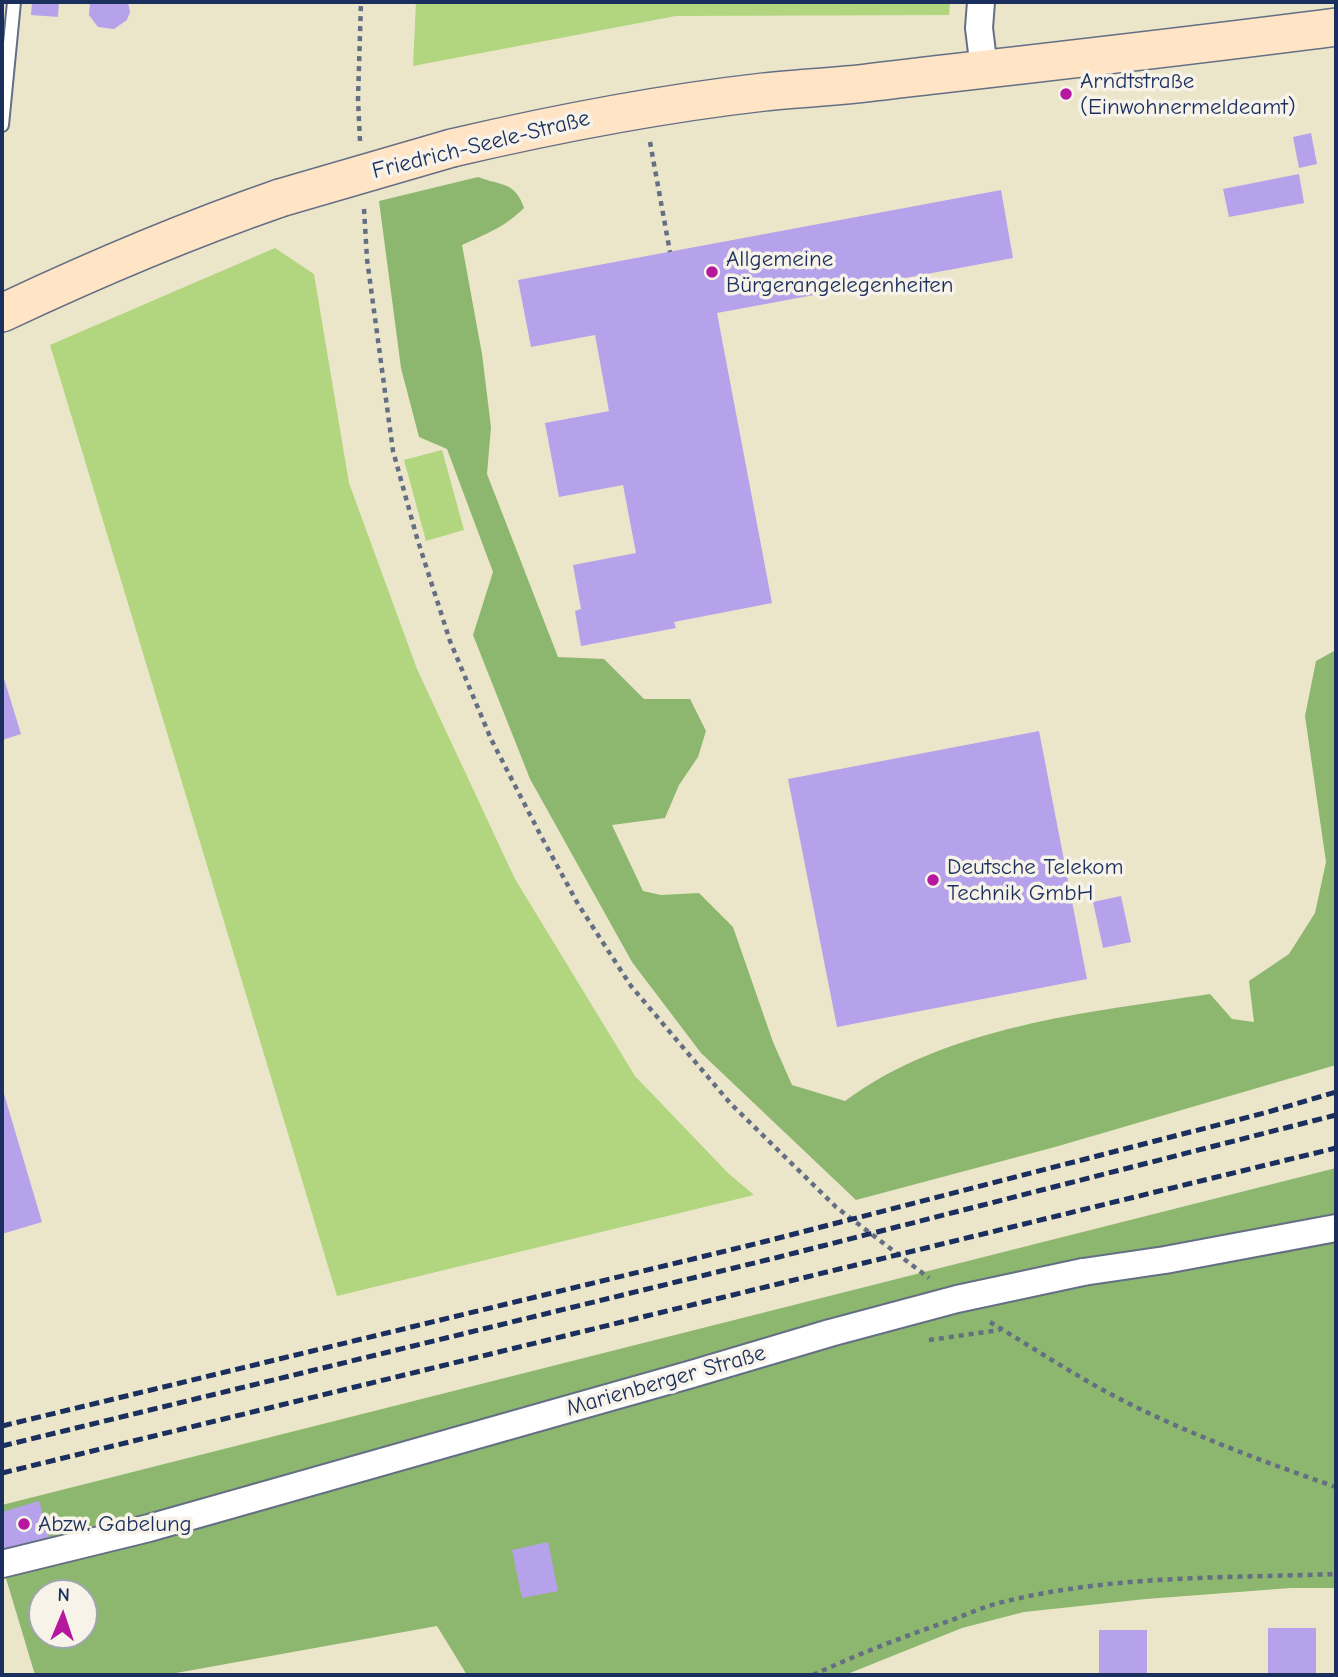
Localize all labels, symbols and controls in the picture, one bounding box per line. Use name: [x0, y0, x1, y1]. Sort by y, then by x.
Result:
place label: Arndtstraße (Einwohnermeldeamt): [1080, 67, 1296, 121]
marker: Arndtstraße (Einwohnermeldeamt): [1058, 86, 1074, 102]
street label: Friedrich-Seele-Straße: [369, 105, 593, 185]
place label: Allgemeine Bürgerangelegenheiten: [726, 245, 953, 299]
marker: Allgemeine Bürgerangelegenheiten: [704, 264, 720, 280]
place label: Deutsche Telekom Technik GmbH: [947, 853, 1124, 907]
marker: Deutsche Telekom Technik GmbH: [925, 872, 941, 888]
street label: Marienberger Straße: [563, 1339, 769, 1423]
place label: Abzw. Gabelung: [38, 1510, 192, 1538]
marker: Abzw. Gabelung: [16, 1516, 32, 1532]
north arrow: [28, 1579, 98, 1649]
text: N: [57, 1584, 70, 1606]

